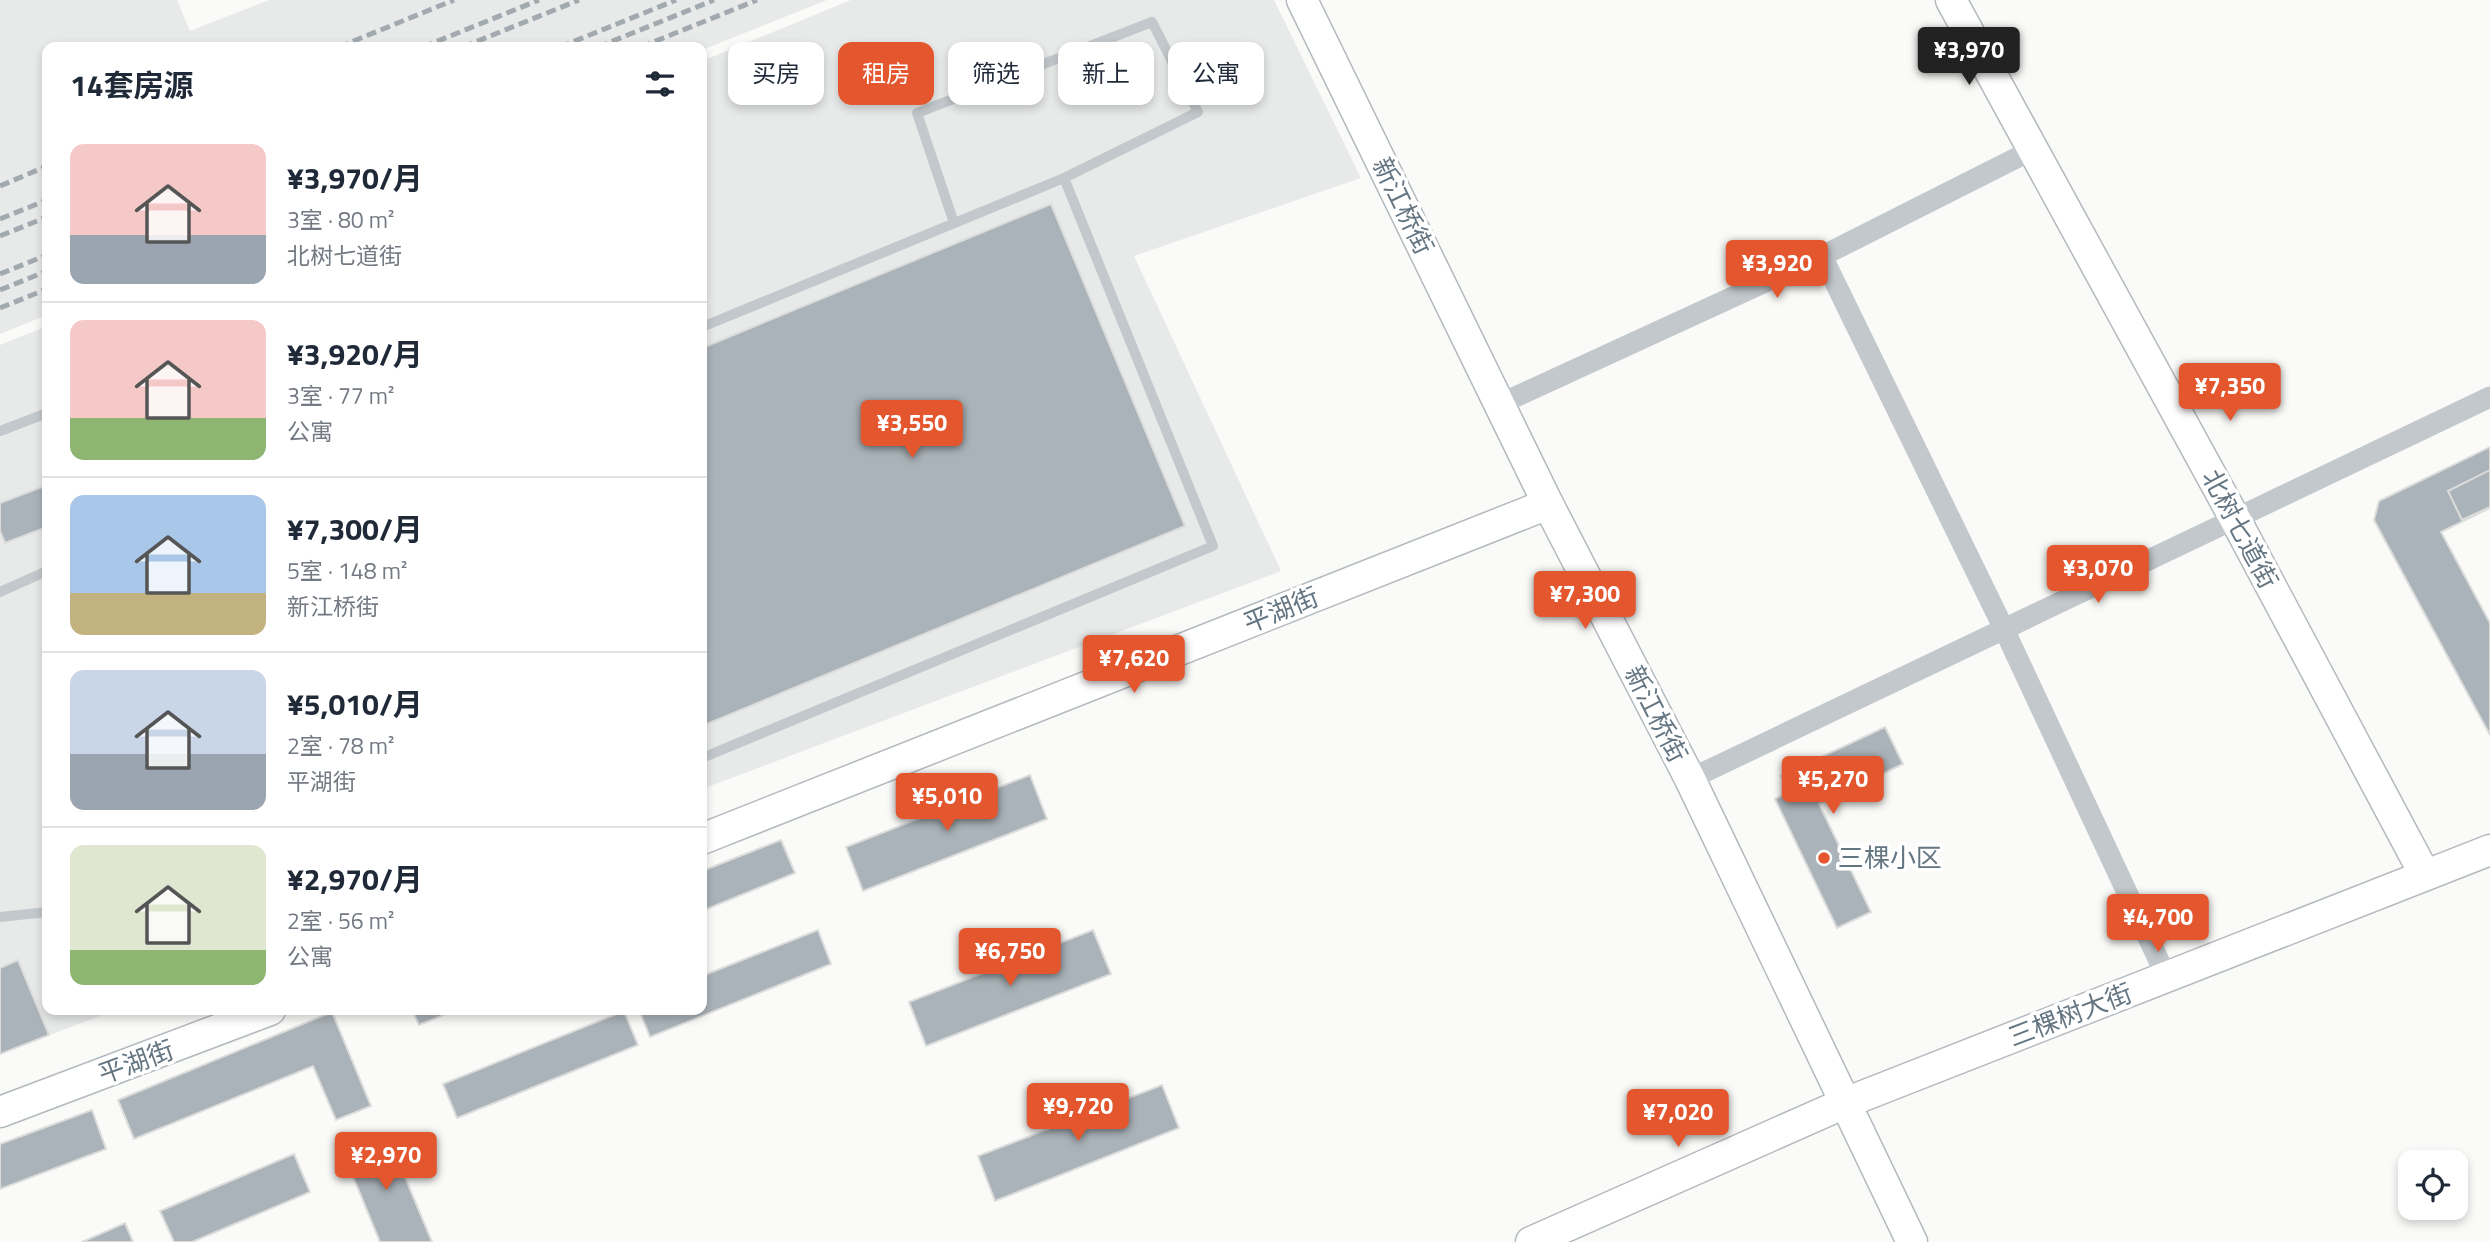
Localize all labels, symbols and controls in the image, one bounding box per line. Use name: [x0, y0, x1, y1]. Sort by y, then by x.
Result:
pin: ¥3,970: [1912, 28, 2026, 87]
text: ¥3,970: [1934, 32, 2004, 67]
chip: 买房: [728, 42, 824, 105]
chip: 租房: [838, 42, 934, 105]
chip: 筛选: [948, 42, 1044, 105]
chip: 新上: [1058, 42, 1154, 105]
chip: 公寓: [1168, 42, 1264, 105]
text: 14套房源: [70, 62, 194, 108]
icon: filters: [641, 65, 679, 103]
street label: 新江桥街: [1363, 150, 1444, 261]
text: ¥3,970/月: [287, 155, 423, 201]
icon: home: [126, 172, 210, 256]
text: 3室 · 80 m²: [287, 202, 394, 237]
text: 北树七道街: [287, 238, 402, 273]
pin: ¥3,920: [1720, 240, 1834, 300]
text: ¥3,920: [1742, 245, 1812, 280]
text: ¥3,920/月: [287, 331, 423, 377]
icon: home: [126, 348, 210, 432]
pin: ¥7,350: [2173, 364, 2287, 423]
text: ¥7,350: [2195, 368, 2265, 403]
text: 3室 · 77 m²: [287, 378, 394, 413]
pin: ¥3,550: [855, 400, 969, 460]
text: ¥3,550: [877, 405, 947, 440]
text: 公寓: [287, 414, 333, 449]
street label: 北树七道街: [2193, 462, 2288, 595]
text: ¥7,300/月: [287, 506, 423, 552]
icon: home: [126, 523, 210, 607]
pin: ¥3,070: [2041, 546, 2155, 605]
text: ¥3,070: [2063, 550, 2133, 585]
text: 5室 · 148 m²: [287, 553, 407, 588]
pin: ¥7,300: [1528, 572, 1642, 631]
text: ¥7,300: [1550, 576, 1620, 611]
street label: 平湖街: [1237, 577, 1324, 642]
text: 新江桥街: [287, 589, 379, 624]
pin: ¥7,620: [1077, 636, 1191, 695]
text: ¥7,620: [1099, 640, 1169, 675]
street label: 新江桥街: [1615, 659, 1697, 769]
text: ¥5,010/月: [287, 681, 423, 727]
icon: home: [126, 698, 210, 782]
text: 2室 · 78 m²: [287, 728, 394, 763]
pin: ¥5,270: [1776, 756, 1890, 816]
text: ¥5,270: [1798, 761, 1868, 796]
text: 平湖街: [287, 764, 356, 799]
pin: ¥5,010: [890, 774, 1004, 833]
text: ¥5,010: [912, 778, 982, 813]
place label: 三棵小区: [1838, 838, 1942, 877]
marker: 三棵小区: [1816, 850, 1832, 866]
text: ¥2,970/月: [287, 856, 423, 902]
icon: home: [126, 873, 210, 957]
pin: ¥4,700: [2101, 894, 2215, 954]
text: ¥4,700: [2123, 899, 2193, 934]
text: 2室 · 56 m²: [287, 903, 394, 938]
pin: ¥6,750: [953, 928, 1067, 988]
text: ¥6,750: [975, 933, 1045, 968]
text: 公寓: [287, 939, 333, 974]
street label: 三棵树大街: [2002, 973, 2137, 1056]
street label: 平湖街: [93, 1030, 179, 1093]
pin: ¥9,720: [1021, 1084, 1135, 1143]
text: ¥9,720: [1043, 1088, 1113, 1123]
pin: ¥7,020: [1621, 1090, 1735, 1149]
text: ¥7,020: [1643, 1094, 1713, 1129]
pin: ¥2,970: [329, 1132, 443, 1192]
text: ¥2,970: [351, 1137, 421, 1172]
map controls: [2398, 1150, 2468, 1220]
button: locate: [2398, 1150, 2468, 1220]

